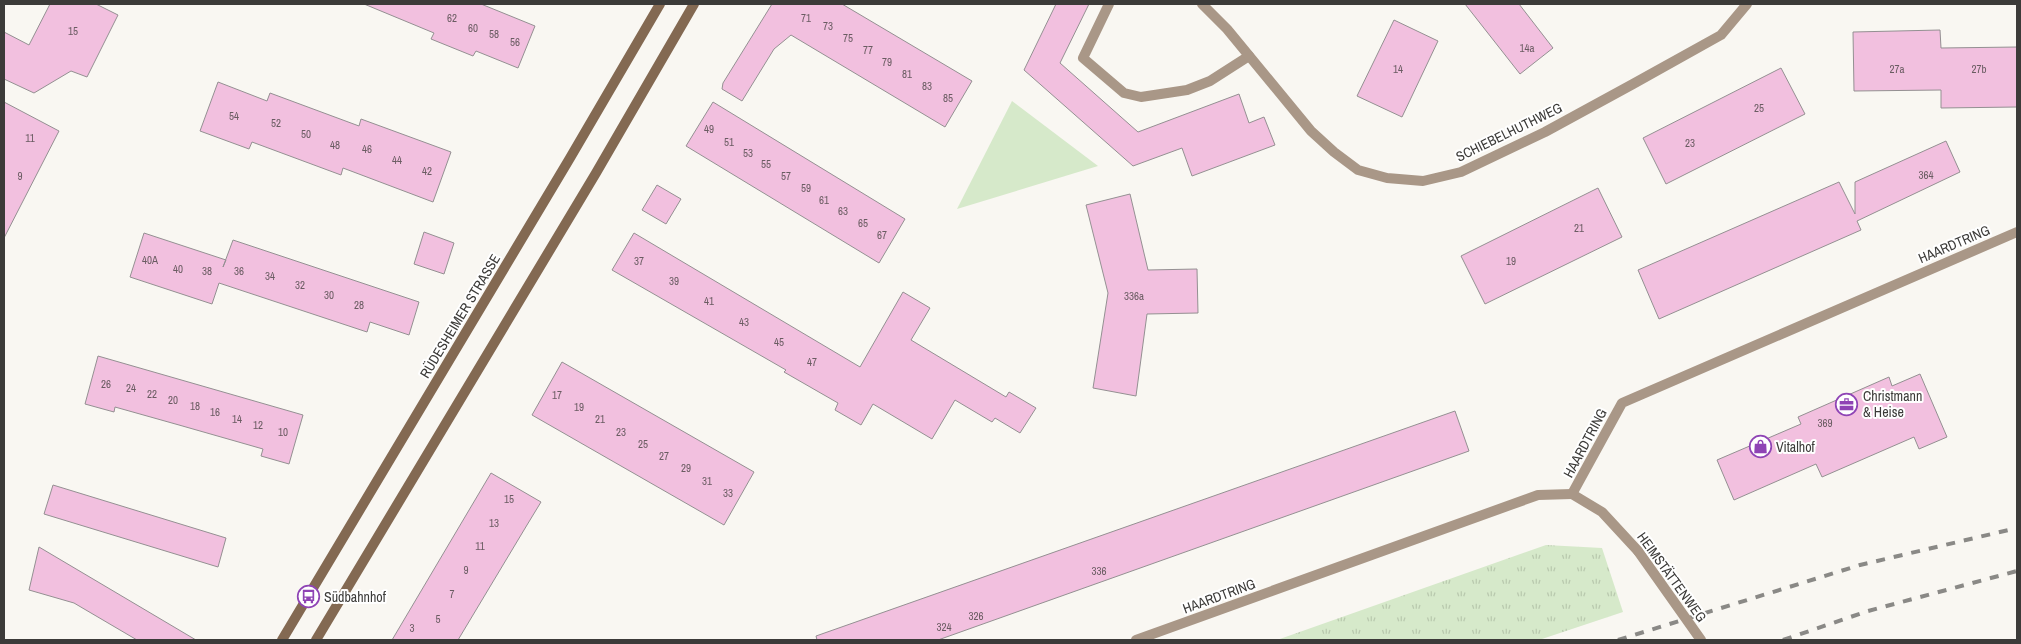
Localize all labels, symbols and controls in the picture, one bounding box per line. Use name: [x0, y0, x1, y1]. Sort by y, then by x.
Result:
house number: 62: [447, 11, 457, 25]
house number: 71: [801, 11, 811, 25]
house number: 73: [823, 19, 833, 33]
house number: 60: [468, 21, 478, 35]
house number: 15: [68, 24, 78, 38]
house number: 58: [489, 27, 499, 41]
house number: 75: [843, 31, 853, 45]
house number: 56: [510, 35, 520, 49]
house number: 14a: [1519, 41, 1535, 55]
house number: 77: [863, 43, 873, 57]
house number: 79: [882, 55, 892, 69]
house number: 14: [1393, 62, 1403, 76]
house number: 27a: [1889, 62, 1905, 76]
house number: 27b: [1971, 62, 1987, 76]
house number: 81: [902, 67, 912, 81]
house number: 83: [922, 79, 932, 93]
house number: 85: [943, 91, 953, 105]
street label: SCHIEBELHUTHWEG: [1453, 98, 1565, 166]
house number: 25: [1754, 101, 1764, 115]
house number: 54: [229, 109, 239, 123]
house number: 52: [271, 116, 281, 130]
house number: 49: [704, 122, 714, 136]
house number: 50: [301, 127, 311, 141]
house number: 11: [25, 131, 35, 145]
house number: 51: [724, 135, 734, 149]
house number: 23: [1685, 136, 1695, 150]
house number: 48: [330, 138, 340, 152]
house number: 46: [362, 142, 372, 156]
house number: 53: [743, 146, 753, 160]
house number: 44: [392, 153, 402, 167]
house number: 55: [761, 157, 771, 171]
house number: 42: [422, 164, 432, 178]
house number: 364: [1918, 168, 1934, 182]
house number: 9: [17, 169, 23, 183]
house number: 57: [781, 169, 791, 183]
house number: 59: [801, 181, 811, 195]
house number: 61: [819, 193, 829, 207]
house number: 63: [838, 204, 848, 218]
house number: 65: [858, 216, 868, 230]
house number: 21: [1574, 221, 1584, 235]
street label: HAARDTRING: [1916, 221, 1993, 267]
house number: 67: [877, 228, 887, 242]
street label: RÜDESHEIMER STRASSE: [416, 251, 504, 381]
house number: 40A: [142, 253, 159, 267]
house number: 37: [634, 254, 644, 268]
house number: 19: [1506, 254, 1516, 268]
house number: 40: [173, 262, 183, 276]
house number: 38: [202, 264, 212, 278]
house number: 36: [234, 264, 244, 278]
house number: 34: [265, 269, 275, 283]
house number: 39: [669, 274, 679, 288]
house number: 32: [295, 278, 305, 292]
house number: 30: [324, 288, 334, 302]
house number: 336a: [1124, 289, 1144, 303]
house number: 41: [704, 294, 714, 308]
house number: 28: [354, 298, 364, 312]
house number: 43: [739, 315, 749, 329]
house number: 45: [774, 335, 784, 349]
house number: 47: [807, 355, 817, 369]
house number: 26: [101, 377, 111, 391]
house number: 24: [126, 381, 136, 395]
house number: 22: [147, 387, 157, 401]
place label: Christmann & Heise: [1863, 387, 1922, 421]
house number: 17: [552, 388, 562, 402]
office icon: Christmann & Heise: [1835, 392, 1859, 416]
house number: 20: [168, 393, 178, 407]
house number: 18: [190, 399, 200, 413]
house number: 19: [574, 400, 584, 414]
house number: 16: [210, 405, 220, 419]
street label: HAARDTRING: [1559, 405, 1611, 481]
house number: 14: [232, 412, 242, 426]
house number: 21: [595, 412, 605, 426]
house number: 369: [1817, 416, 1833, 430]
house number: 12: [253, 418, 263, 432]
house number: 10: [278, 425, 288, 439]
house number: 23: [616, 425, 626, 439]
shop icon: Vitalhof: [1748, 435, 1772, 459]
house number: 25: [638, 437, 648, 451]
place label: Vitalhof: [1776, 438, 1816, 456]
house number: 27: [659, 449, 669, 463]
house number: 29: [681, 461, 691, 475]
house number: 31: [702, 474, 712, 488]
house number: 33: [723, 486, 733, 500]
house number: 15: [504, 492, 514, 506]
house number: 13: [489, 516, 499, 530]
street label: HEIMSTÄTTENWEG: [1633, 529, 1711, 626]
house number: 11: [475, 539, 485, 553]
house number: 9: [463, 563, 469, 577]
house number: 336: [1091, 564, 1107, 578]
street label: HAARDTRING: [1180, 575, 1258, 617]
bus stop icon: Südbahnhof: [296, 585, 320, 609]
house number: 7: [449, 587, 455, 601]
place label: Südbahnhof: [324, 588, 387, 606]
house number: 326: [968, 609, 984, 623]
house number: 5: [435, 612, 441, 626]
house number: 324: [936, 620, 952, 634]
house number: 3: [409, 621, 415, 635]

